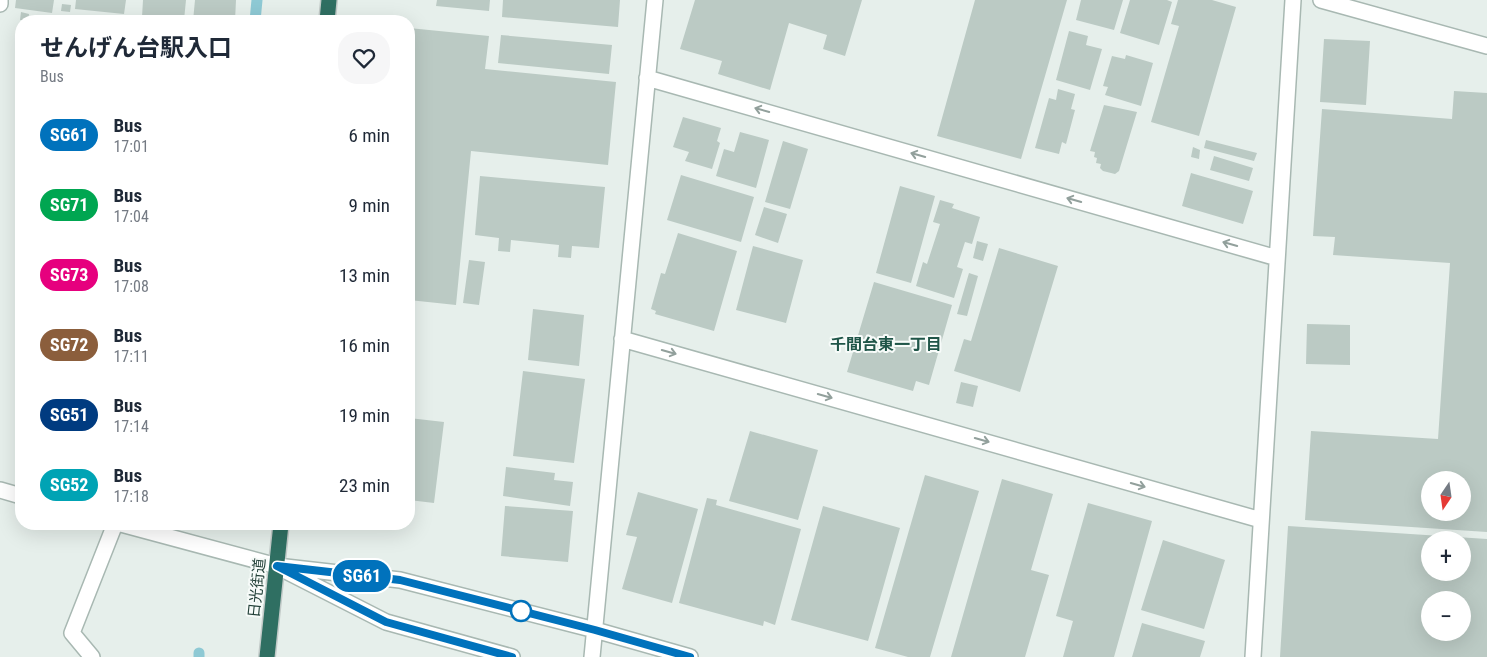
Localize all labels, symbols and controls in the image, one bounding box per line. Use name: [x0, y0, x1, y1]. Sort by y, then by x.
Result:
button: heart: [338, 32, 390, 84]
text: せんげん台駅入口: [40, 34, 232, 62]
text: Bus: [40, 67, 64, 86]
one-way arrow: [754, 105, 770, 115]
text: Bus: [113, 114, 142, 137]
text: SG61: [50, 124, 88, 145]
text: 6 min: [348, 124, 390, 147]
text: 17:01: [113, 137, 149, 156]
one-way arrow: [910, 149, 926, 159]
text: Bus: [113, 184, 142, 207]
text: SG71: [50, 194, 88, 215]
text: 9 min: [348, 194, 390, 217]
one-way arrow: [1067, 194, 1083, 204]
text: 17:04: [113, 207, 149, 226]
one-way arrow: [1223, 239, 1239, 249]
text: Bus: [113, 254, 142, 277]
text: SG73: [50, 264, 88, 285]
text: 13 min: [339, 264, 390, 287]
text: 17:08: [113, 277, 149, 296]
text: Bus: [113, 324, 142, 347]
text: SG72: [50, 334, 88, 355]
text: 16 min: [339, 334, 390, 357]
district label: 千間台東一丁目: [830, 335, 942, 354]
text: 17:11: [113, 347, 149, 366]
one-way arrow: [660, 348, 676, 357]
one-way arrow: [817, 392, 833, 402]
text: Bus: [113, 394, 142, 417]
text: SG51: [50, 404, 88, 425]
text: 19 min: [339, 404, 390, 427]
text: 17:14: [113, 417, 149, 436]
one-way arrow: [973, 436, 989, 446]
text: Bus: [113, 464, 142, 487]
north arrow: [1421, 471, 1471, 521]
map controls: [1421, 471, 1471, 641]
text: SG52: [50, 474, 88, 495]
text: 23 min: [339, 474, 390, 497]
one-way arrow: [1130, 480, 1146, 490]
text: 17:18: [113, 487, 149, 506]
button: +: [1421, 531, 1471, 581]
street label: 日光街道: [245, 557, 269, 619]
line badge: SG61: [327, 560, 397, 592]
text: SG61: [343, 565, 381, 586]
button: −: [1421, 591, 1471, 641]
unlabelled marker: [510, 600, 532, 622]

